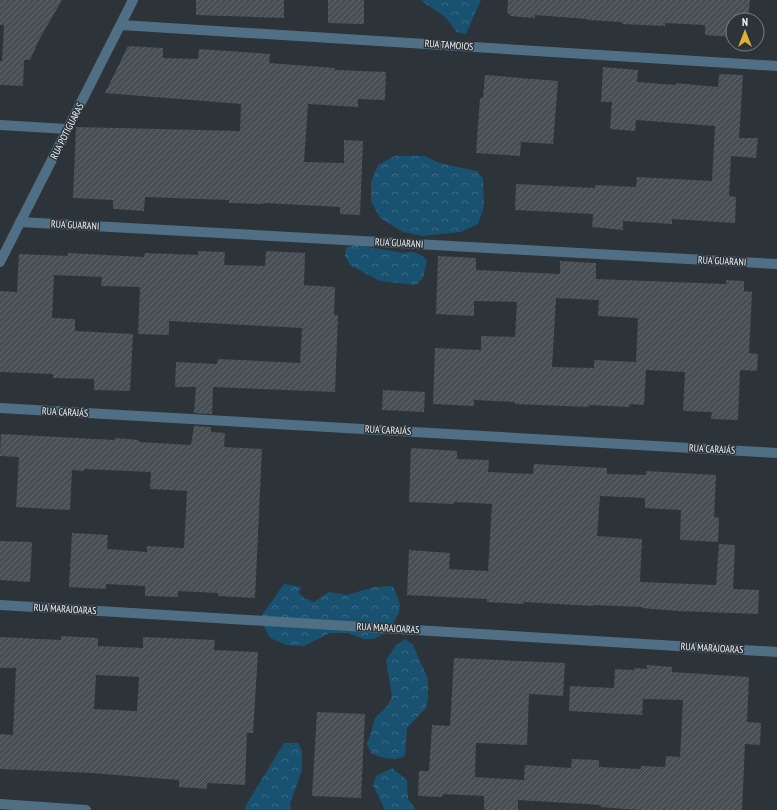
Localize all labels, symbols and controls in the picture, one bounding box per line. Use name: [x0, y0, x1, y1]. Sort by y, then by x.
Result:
north arrow: [725, 12, 765, 52]
text: N: [742, 15, 748, 29]
street label: RUA TAMOIOS: [424, 37, 474, 53]
street label: RUA POTIGUARAS: [47, 101, 87, 161]
street label: RUA GUARANI: [50, 217, 100, 233]
street label: RUA GUARANI: [374, 235, 424, 251]
street label: RUA GUARANI: [697, 253, 747, 269]
street label: RUA CARAJÁS: [42, 404, 88, 420]
street label: RUA CARAJÁS: [365, 422, 411, 438]
street label: RUA CARAJÁS: [689, 441, 735, 457]
street label: RUA MARAJOARAS: [33, 601, 97, 617]
street label: RUA MARAJOARAS: [356, 620, 420, 636]
street label: RUA MARAJOARAS: [680, 640, 744, 656]

